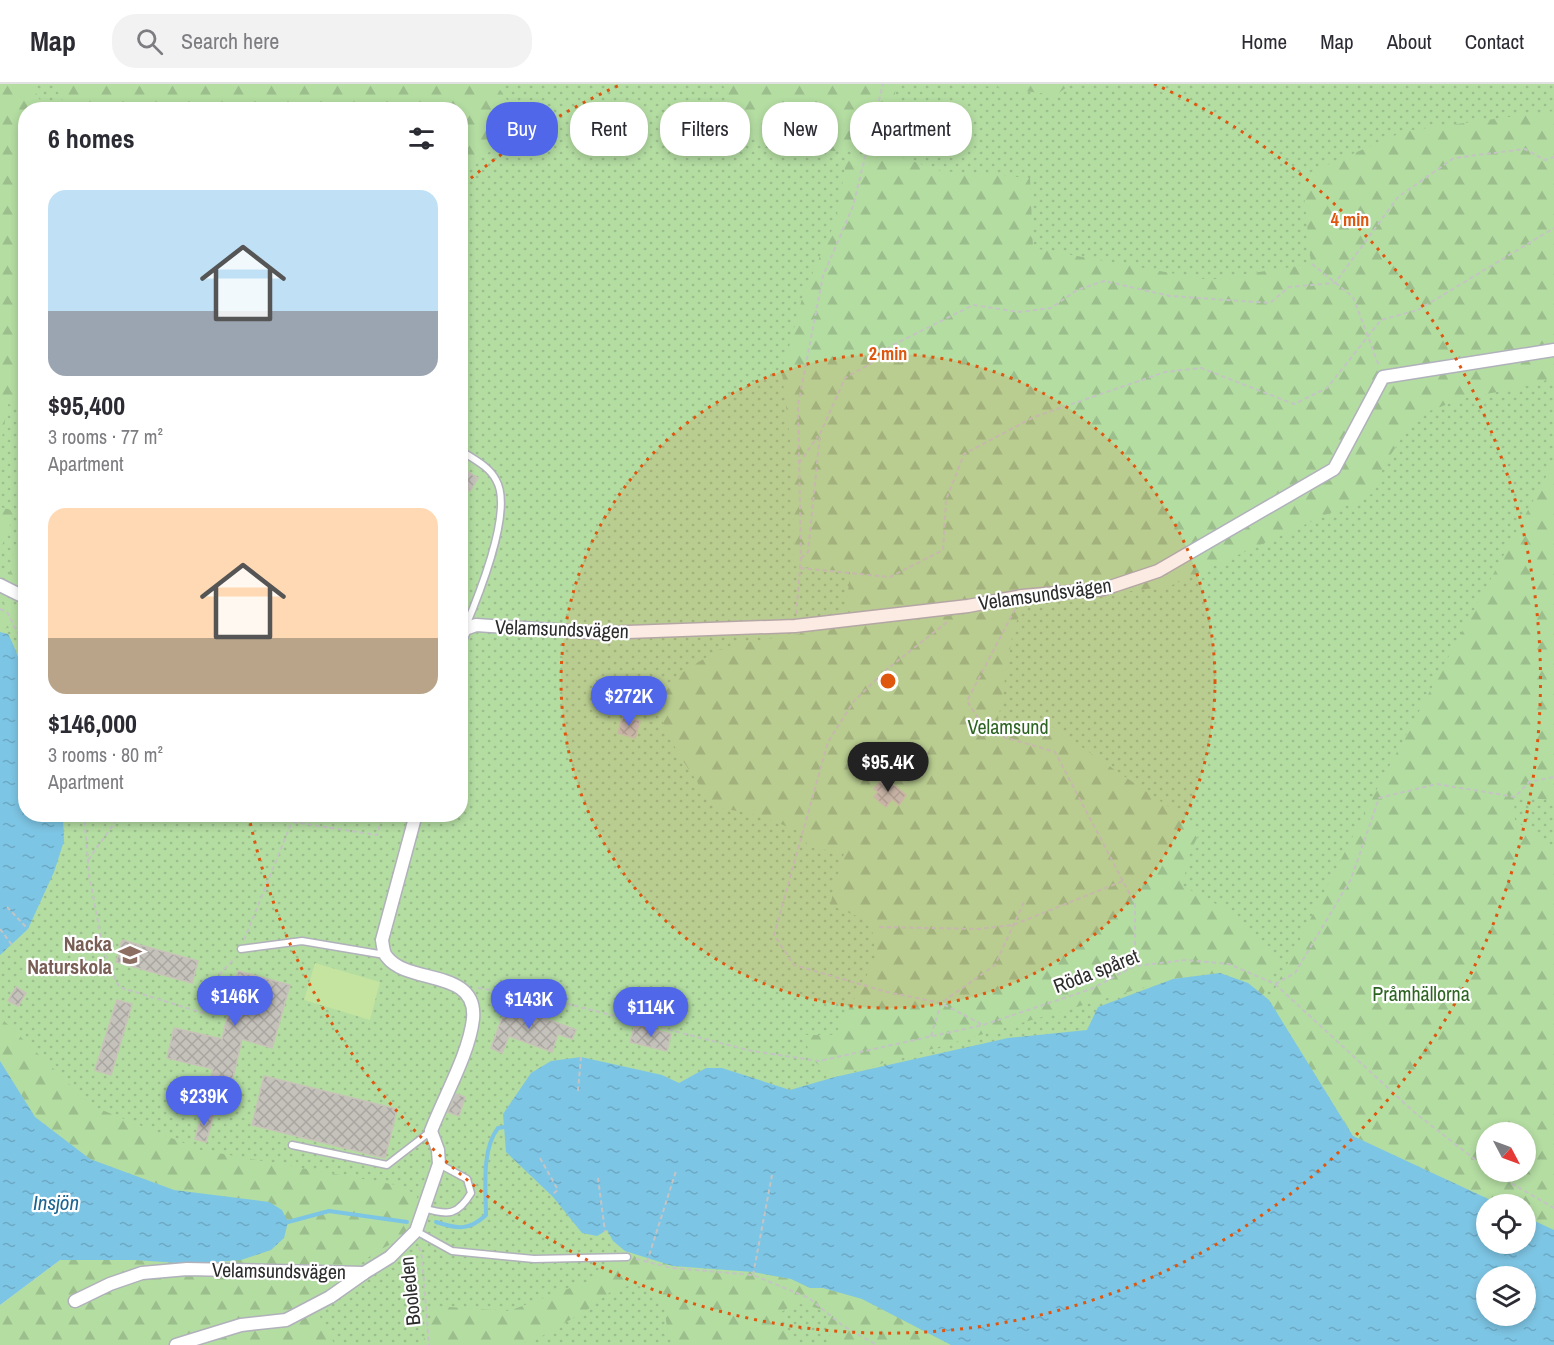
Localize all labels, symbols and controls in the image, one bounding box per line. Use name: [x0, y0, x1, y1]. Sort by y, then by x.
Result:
search box: [112, 14, 532, 68]
text: Map: [30, 22, 76, 60]
icon: search: [133, 25, 166, 58]
text: Search here: [181, 26, 279, 56]
text: Home: [1241, 27, 1287, 56]
text: Map: [1320, 27, 1354, 56]
text: About: [1387, 27, 1432, 56]
text: Contact: [1465, 27, 1524, 56]
chip: Buy: [486, 102, 558, 156]
chip: Rent: [570, 102, 648, 156]
chip: Filters: [660, 102, 750, 156]
chip: New: [762, 102, 838, 156]
chip: Apartment: [850, 102, 972, 156]
text: 6 homes: [48, 121, 135, 156]
icon: filters: [405, 122, 438, 155]
text: 4 min: [1331, 207, 1369, 232]
icon: home: [189, 229, 297, 337]
text: 2 min: [869, 341, 907, 366]
text: $95,400: [48, 388, 125, 423]
text: 3 rooms · 77 m²: [48, 423, 163, 450]
text: Apartment: [48, 450, 124, 477]
icon: home: [189, 547, 297, 655]
street label: Velamsundsvägen: [977, 571, 1113, 616]
street label: Velamsundsvägen: [495, 613, 629, 644]
centre of rings: [878, 671, 898, 691]
pin: $272K: [587, 676, 671, 727]
text: $272K: [605, 682, 653, 709]
text: $146,000: [48, 706, 137, 741]
park label: Velamsund: [967, 713, 1049, 740]
text: 3 rooms · 80 m²: [48, 741, 163, 768]
pin: $95.4K: [839, 742, 937, 793]
text: $95.4K: [862, 748, 914, 775]
text: Apartment: [48, 768, 124, 795]
place label: Nacka Naturskola: [27, 930, 112, 980]
school or university icon: Nacka Naturskola: [117, 942, 143, 968]
street label: Röda spåret: [1049, 942, 1143, 999]
pin: $146K: [193, 976, 277, 1027]
pin: $143K: [487, 979, 571, 1030]
park label: Pråmhällorna: [1372, 980, 1470, 1007]
text: $146K: [211, 982, 259, 1009]
text: $143K: [505, 985, 553, 1012]
pin: $114K: [609, 987, 693, 1038]
text: $114K: [627, 993, 675, 1020]
pin: $239K: [162, 1076, 246, 1127]
text: $239K: [180, 1082, 228, 1109]
north arrow: [1476, 1122, 1536, 1182]
map controls: [1476, 1122, 1536, 1326]
water label: Insjön: [33, 1188, 79, 1217]
button: locate: [1476, 1194, 1536, 1254]
street label: Booleden: [392, 1255, 427, 1327]
street label: Velamsundsvägen: [212, 1256, 346, 1285]
button: layers: [1476, 1266, 1536, 1326]

